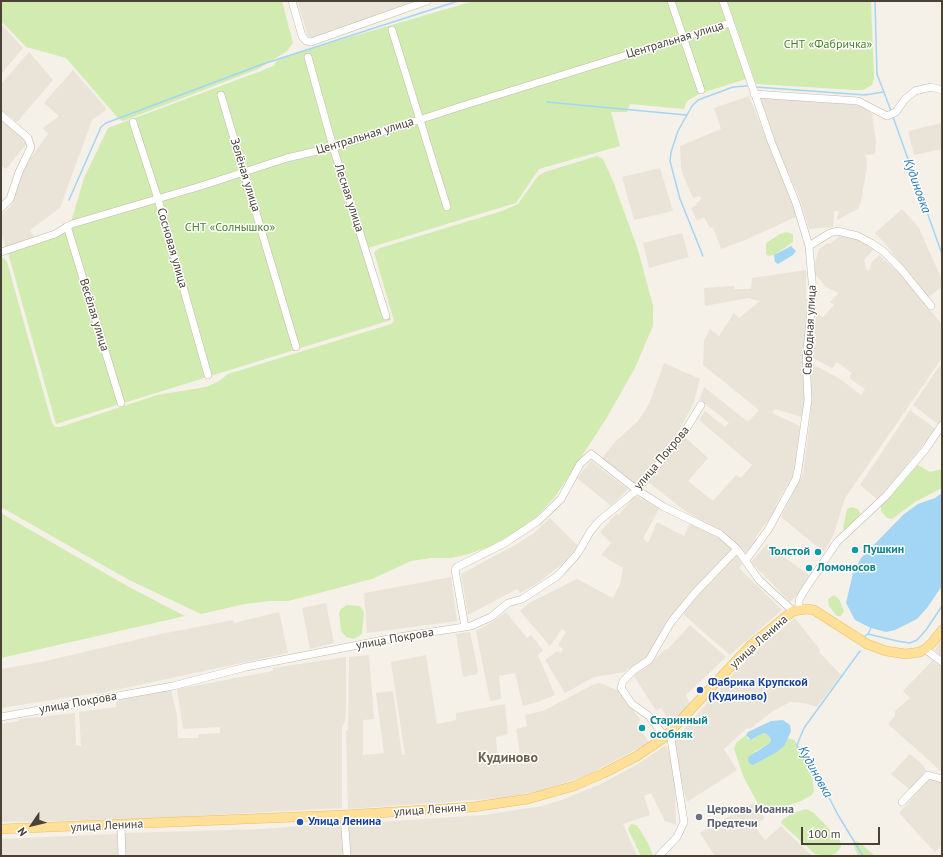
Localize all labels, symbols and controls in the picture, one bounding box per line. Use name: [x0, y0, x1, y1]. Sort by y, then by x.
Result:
street label: Центральная улица: [624, 18, 726, 62]
park label: СНТ «Фабричка»: [784, 38, 872, 52]
street label: Центральная улица: [314, 114, 416, 158]
street label: Зелёная улица: [227, 136, 263, 214]
water label: Кудиновка: [900, 157, 934, 215]
street label: Лесная улица: [331, 162, 367, 234]
street label: Сосновая улица: [154, 206, 190, 290]
park label: СНТ «Солнышко»: [185, 221, 275, 235]
street label: Весёлая улица: [76, 277, 112, 353]
street label: Свободная улица: [800, 284, 820, 376]
street label: улица Покрова: [631, 423, 693, 493]
place label: Пушкин: [863, 543, 904, 557]
place label: Толстой: [769, 545, 810, 559]
marker: Пушкин: [850, 545, 860, 555]
marker: Толстой: [813, 547, 823, 557]
place label: Ломоносов: [817, 561, 876, 575]
marker: Ломоносов: [804, 563, 814, 573]
street label: улица Ленина: [727, 612, 791, 672]
street label: улица Покрова: [355, 625, 435, 653]
place label: Фабрика Крупской (Кудиново): [708, 676, 808, 704]
marker: Фабрика Крупской (Кудиново): [695, 685, 705, 695]
street label: улица Покрова: [38, 689, 118, 717]
place label: Старинный особняк: [650, 714, 708, 742]
marker: Старинный особняк: [637, 723, 647, 733]
water label: Кудиновка: [794, 743, 836, 801]
district label: Кудиново: [478, 750, 538, 766]
street label: улица Ленина: [393, 800, 467, 820]
place label: Церковь Иоанна Предтечи: [707, 803, 794, 831]
north arrow: [12, 805, 52, 845]
marker: Церковь Иоанна Предтечи: [694, 812, 704, 822]
place label: Улица Ленина: [308, 815, 381, 829]
street label: улица Ленина: [70, 817, 144, 835]
marker: Улица Ленина: [295, 817, 305, 827]
scale bar: [803, 819, 882, 845]
text: N: [14, 825, 30, 839]
text: 100 m: [808, 826, 841, 841]

